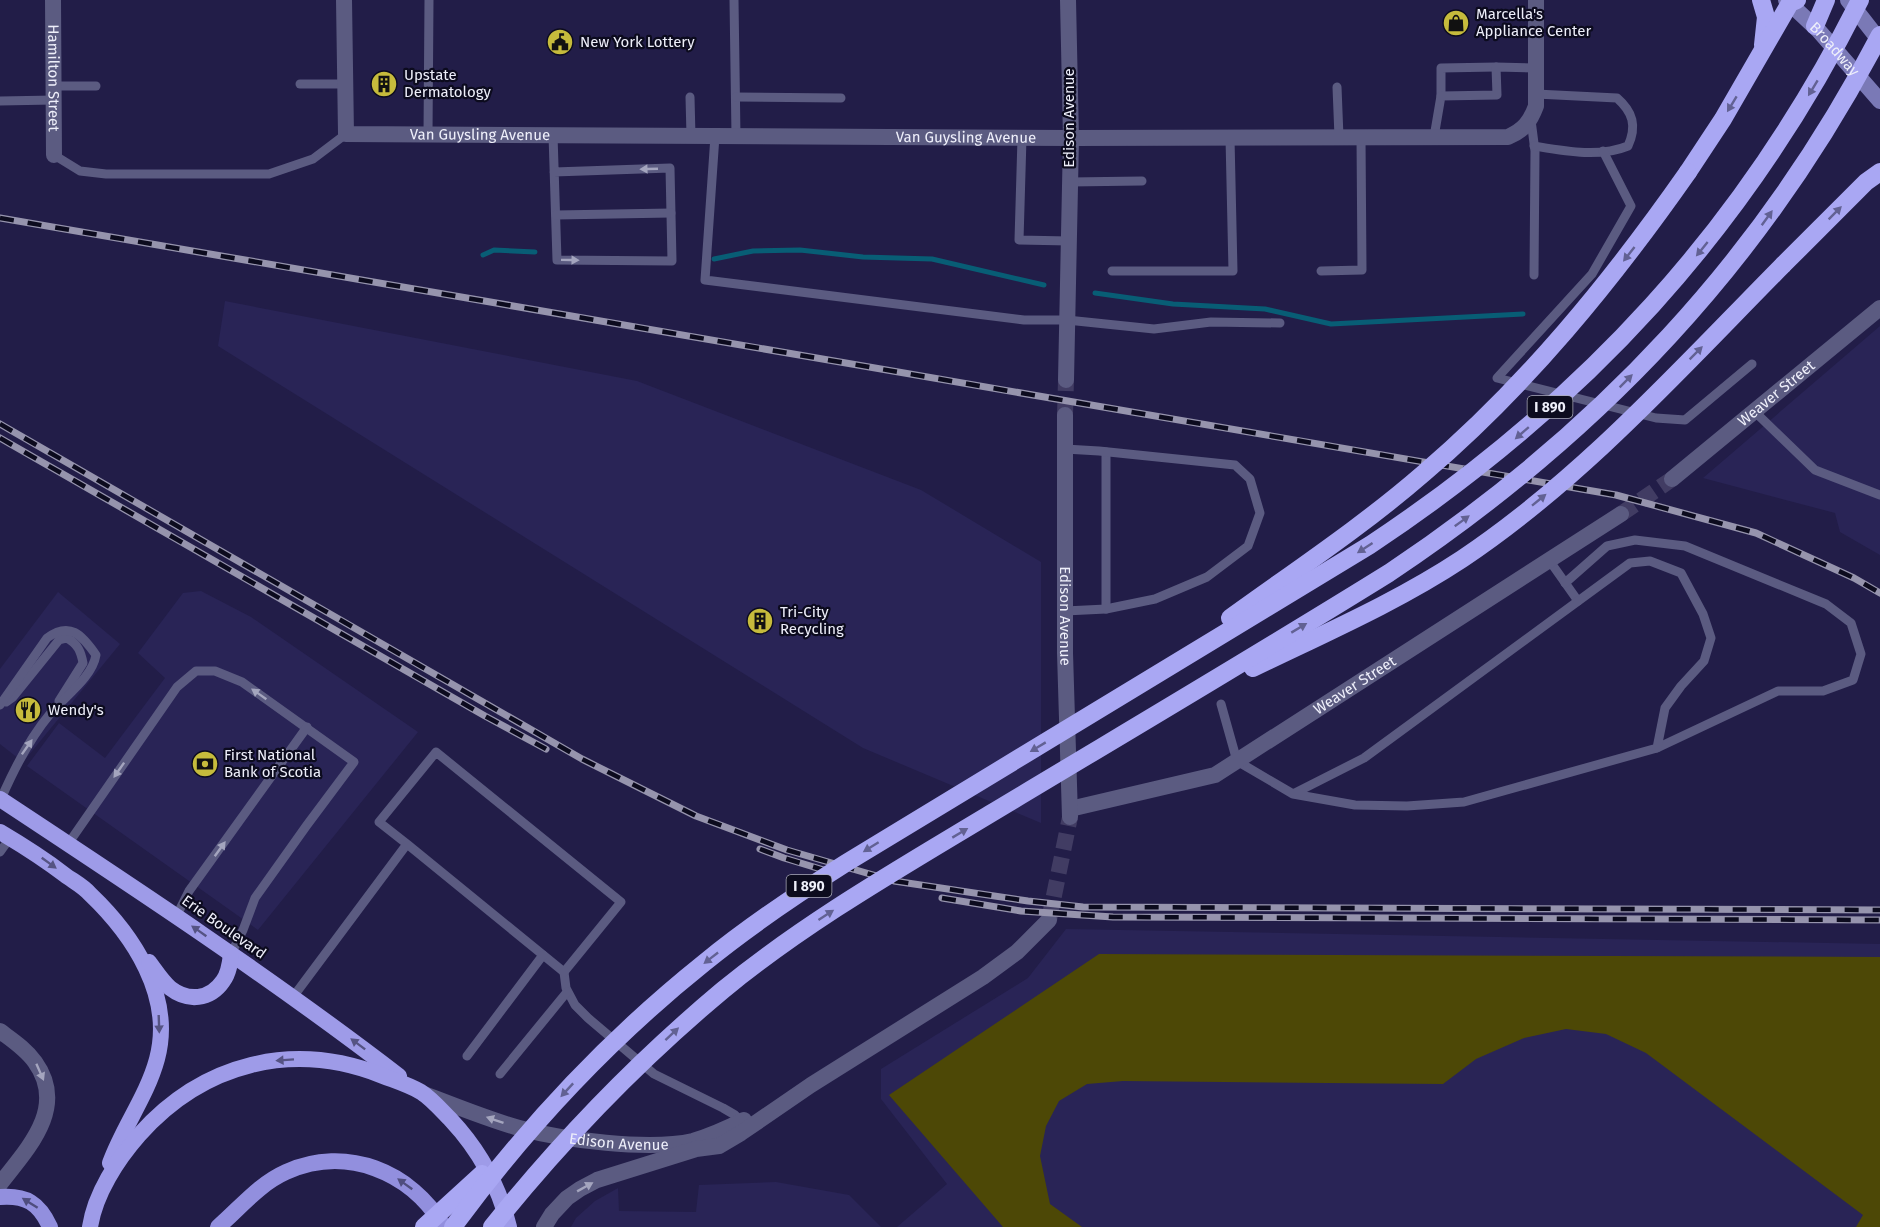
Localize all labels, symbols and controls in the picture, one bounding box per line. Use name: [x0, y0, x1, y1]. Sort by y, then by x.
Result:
place label: Marcella's Appliance Center: [1476, 5, 1591, 40]
shop icon: Marcella's Appliance Center: [1441, 8, 1471, 38]
street label: Broadway: [1806, 18, 1864, 80]
street label: Hamilton Street: [44, 24, 63, 132]
public building icon: New York Lottery: [545, 27, 575, 57]
place label: New York Lottery: [580, 33, 695, 51]
place label: Upstate Dermatology: [404, 66, 491, 101]
street label: Edison Avenue: [1060, 68, 1078, 168]
building icon: Upstate Dermatology: [369, 69, 399, 99]
one-way arrow: [1807, 80, 1818, 96]
one-way arrow: [1727, 95, 1738, 112]
street label: Van Guysling Avenue: [410, 125, 550, 144]
street label: Van Guysling Avenue: [896, 128, 1036, 147]
one-way arrow: [640, 164, 659, 174]
one-way arrow: [1827, 207, 1841, 221]
one-way arrow: [1761, 210, 1773, 226]
one-way arrow: [1696, 241, 1708, 256]
one-way arrow: [1623, 246, 1635, 261]
one-way arrow: [561, 255, 580, 265]
one-way arrow: [1689, 346, 1703, 360]
street label: Weaver Street: [1734, 356, 1819, 430]
one-way arrow: [1619, 375, 1633, 389]
road number: I 890: [1528, 396, 1572, 418]
one-way arrow: [1515, 426, 1530, 439]
one-way arrow: [1531, 494, 1547, 507]
one-way arrow: [1455, 516, 1470, 528]
one-way arrow: [1357, 543, 1373, 554]
street label: Edison Avenue: [1056, 566, 1074, 666]
place label: Tri-City Recycling: [780, 603, 844, 638]
building icon: Tri-City Recycling: [745, 606, 775, 636]
one-way arrow: [1291, 622, 1307, 633]
street label: Weaver Street: [1310, 652, 1400, 718]
one-way arrow: [251, 689, 267, 700]
restaurant icon: Wendy's: [13, 695, 43, 725]
place label: Wendy's: [48, 701, 104, 719]
one-way arrow: [21, 740, 33, 756]
one-way arrow: [1030, 741, 1046, 752]
place label: First National Bank of Scotia: [224, 746, 321, 781]
bank icon: First National Bank of Scotia: [190, 749, 220, 779]
one-way arrow: [113, 761, 125, 777]
one-way arrow: [952, 827, 968, 838]
one-way arrow: [213, 841, 225, 856]
one-way arrow: [863, 842, 879, 853]
one-way arrow: [42, 857, 57, 869]
road number: I 890: [786, 875, 832, 897]
street label: Erie Boulevard: [178, 891, 270, 963]
one-way arrow: [818, 910, 834, 921]
one-way arrow: [192, 925, 208, 937]
one-way arrow: [703, 951, 718, 963]
one-way arrow: [155, 1014, 164, 1033]
one-way arrow: [664, 1028, 679, 1041]
one-way arrow: [350, 1038, 366, 1051]
one-way arrow: [275, 1056, 294, 1065]
one-way arrow: [35, 1064, 45, 1082]
one-way arrow: [561, 1082, 575, 1096]
one-way arrow: [486, 1115, 504, 1125]
street label: Edison Avenue: [568, 1129, 669, 1154]
one-way arrow: [397, 1178, 413, 1190]
one-way arrow: [577, 1182, 594, 1192]
one-way arrow: [22, 1198, 39, 1209]

